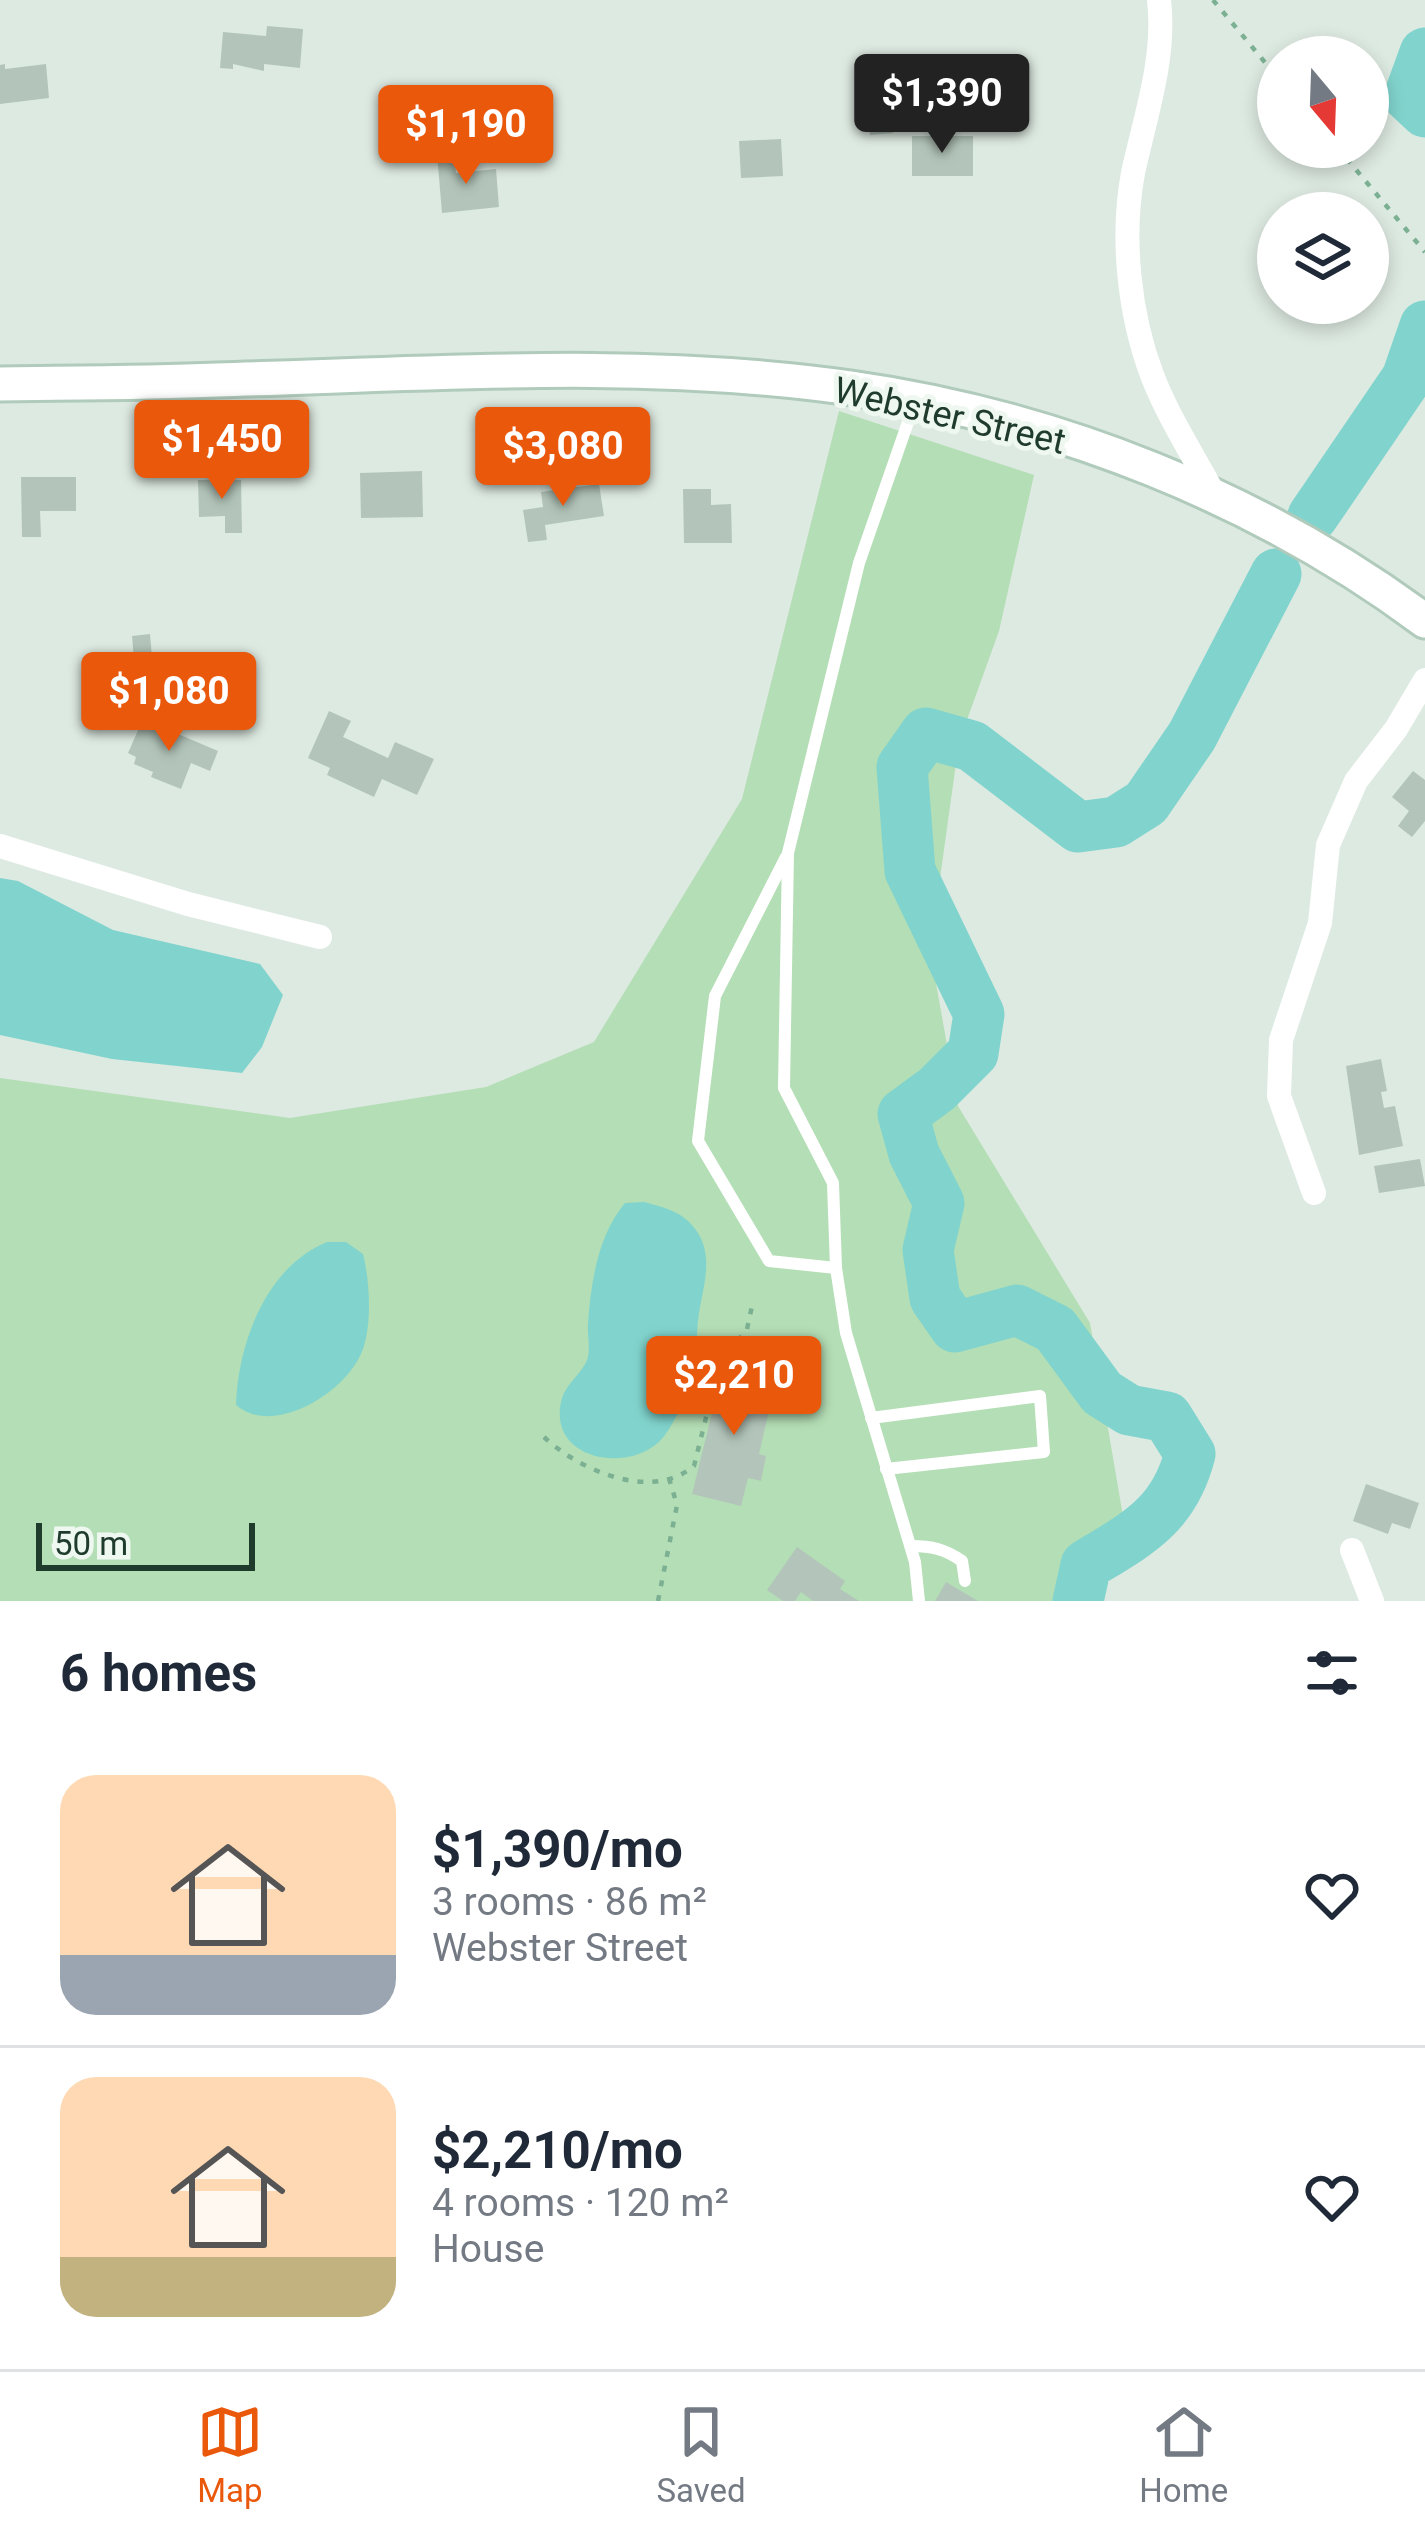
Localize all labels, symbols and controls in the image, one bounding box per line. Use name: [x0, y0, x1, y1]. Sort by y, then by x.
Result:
north arrow: [1257, 36, 1389, 168]
map controls: [1257, 36, 1389, 324]
pin: $1,390: [844, 54, 1040, 156]
text: $1,390: [881, 70, 1003, 116]
pin: $1,190: [368, 85, 564, 187]
text: $1,190: [405, 101, 527, 147]
button: layers: [1257, 192, 1389, 324]
street label: Webster Street: [830, 369, 1070, 463]
pin: $1,450: [124, 400, 320, 502]
pin: $3,080: [465, 407, 661, 509]
text: $1,450: [161, 416, 283, 462]
text: $3,080: [502, 423, 624, 469]
pin: $1,080: [71, 652, 267, 754]
text: $1,080: [108, 668, 230, 714]
pin: $2,210: [636, 1336, 832, 1438]
text: $2,210: [673, 1352, 795, 1398]
scale bar: [36, 1517, 255, 1570]
text: 50 m: [54, 1524, 128, 1563]
icon: filters: [1299, 1640, 1365, 1706]
text: 6 homes: [60, 1644, 257, 1703]
text: $1,390/mo: [432, 1820, 683, 1879]
icon: home: [156, 1823, 300, 1967]
icon: heart: [1299, 1862, 1365, 1928]
text: 3 rooms · 86 m²: [432, 1879, 707, 1925]
text: Webster Street: [432, 1925, 688, 1971]
text: $2,210/mo: [432, 2121, 683, 2180]
icon: home: [156, 2125, 300, 2269]
icon: heart: [1299, 2164, 1365, 2230]
text: 4 rooms · 120 m²: [432, 2180, 729, 2226]
text: House: [432, 2226, 544, 2272]
tab: Map: [197, 2399, 263, 2510]
tab: Saved: [656, 2399, 746, 2510]
tab: Home: [1139, 2399, 1228, 2510]

